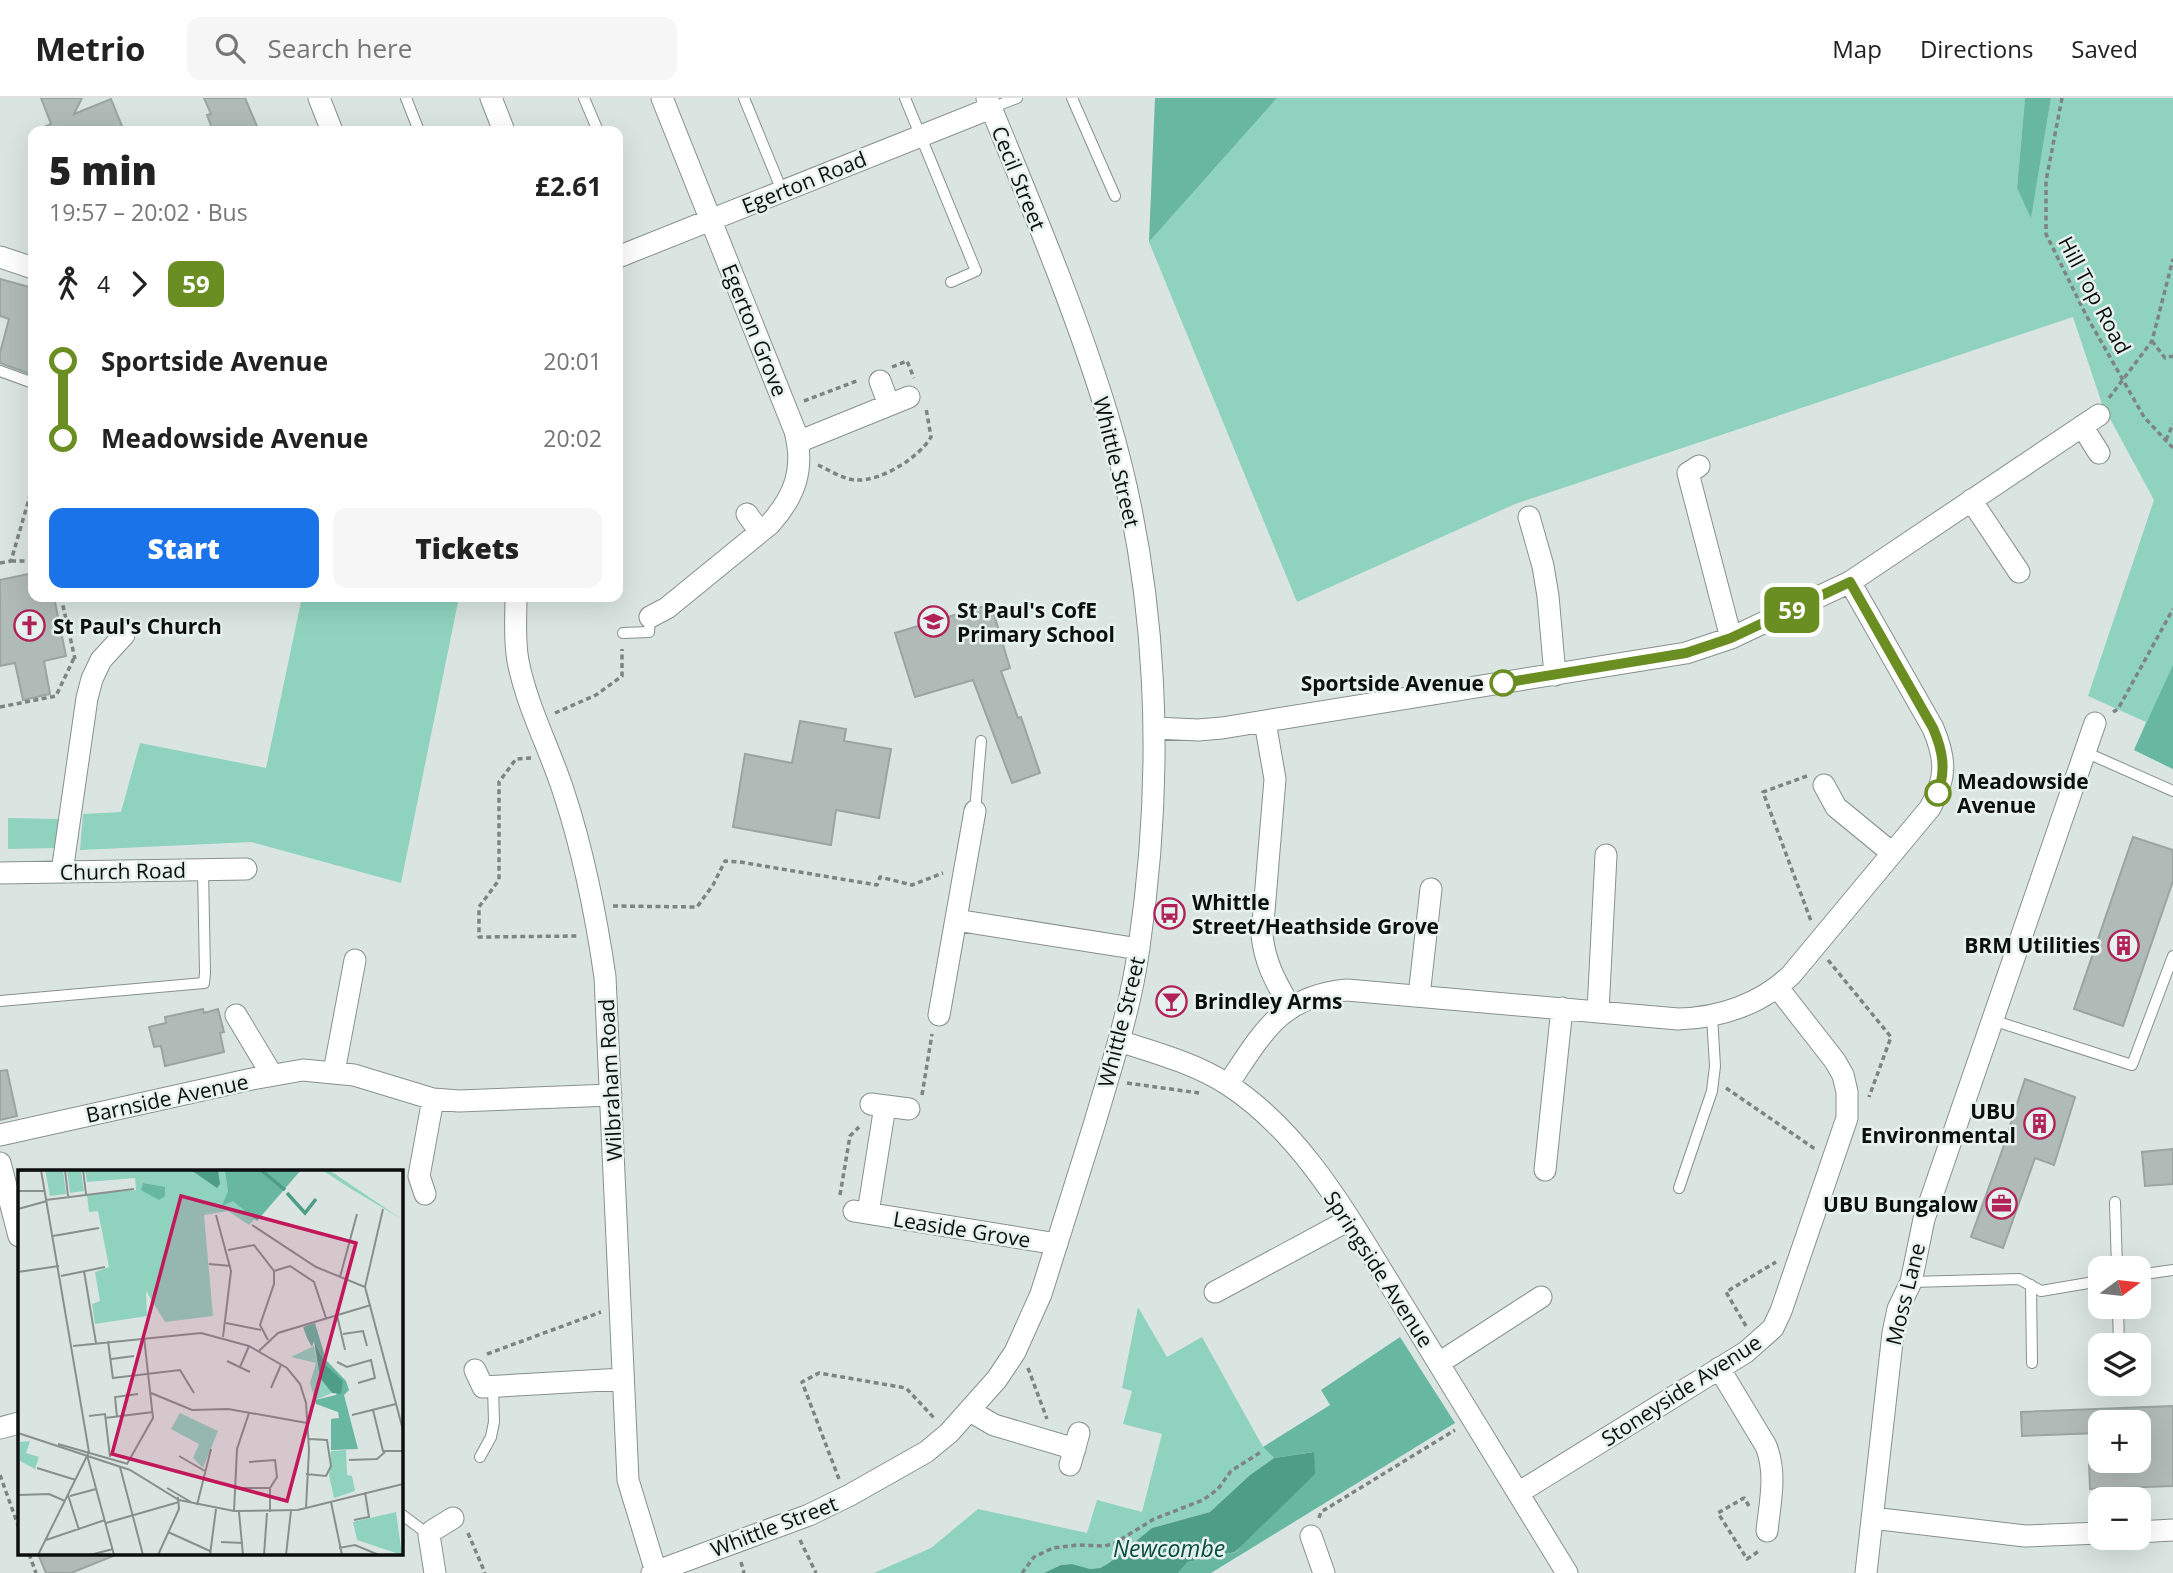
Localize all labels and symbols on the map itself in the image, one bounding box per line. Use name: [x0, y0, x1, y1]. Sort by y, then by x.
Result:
street label: Cecil Street: [985, 122, 1053, 234]
street label: Egerton Road: [738, 144, 870, 220]
street label: Hill Top Road: [2052, 231, 2138, 359]
street label: Egerton Grove: [716, 260, 794, 400]
street label: Whittle Street: [1087, 394, 1147, 530]
line badge: 59: [1760, 587, 1824, 633]
place label: St Paul's CofE Primary School: [957, 596, 1115, 648]
school or university icon: St Paul's CofE Primary School: [917, 605, 951, 639]
church icon: St Paul's Church: [13, 609, 47, 643]
place label: St Paul's Church: [53, 612, 222, 640]
place label: Sportside Avenue: [1301, 669, 1484, 697]
marker: Sportside Avenue: [1490, 670, 1516, 696]
place label: Meadowside Avenue: [1957, 767, 2089, 819]
marker: Meadowside Avenue: [1925, 780, 1951, 806]
street label: Church Road: [60, 856, 186, 886]
place label: Whittle Street/Heathside Grove: [1192, 888, 1439, 940]
bus stop icon: Whittle Street/Heathside Grove: [1152, 897, 1186, 931]
building icon: BRM Utilities: [2106, 928, 2140, 962]
place label: BRM Utilities: [1964, 931, 2100, 959]
street label: Whittle Street: [1091, 954, 1151, 1090]
bar icon: Brindley Arms: [1154, 984, 1188, 1018]
place label: Brindley Arms: [1194, 987, 1342, 1015]
street label: Wilbraham Road: [592, 998, 628, 1162]
street label: Barnside Avenue: [83, 1067, 251, 1129]
place label: UBU Environmental: [1861, 1097, 2016, 1149]
building icon: UBU Environmental: [2022, 1106, 2056, 1140]
inset map: [18, 1170, 402, 1556]
street label: Springside Avenue: [1318, 1185, 1440, 1353]
office icon: UBU Bungalow: [1984, 1187, 2018, 1221]
place label: UBU Bungalow: [1823, 1190, 1978, 1218]
street label: Leaside Grove: [891, 1204, 1033, 1254]
street label: Moss Lane: [1879, 1240, 1931, 1348]
north arrow: [2088, 1256, 2151, 1320]
street label: Stoneyside Avenue: [1596, 1328, 1766, 1452]
street label: Whittle Street: [707, 1489, 841, 1563]
water label: Newcombe: [1113, 1532, 1225, 1564]

